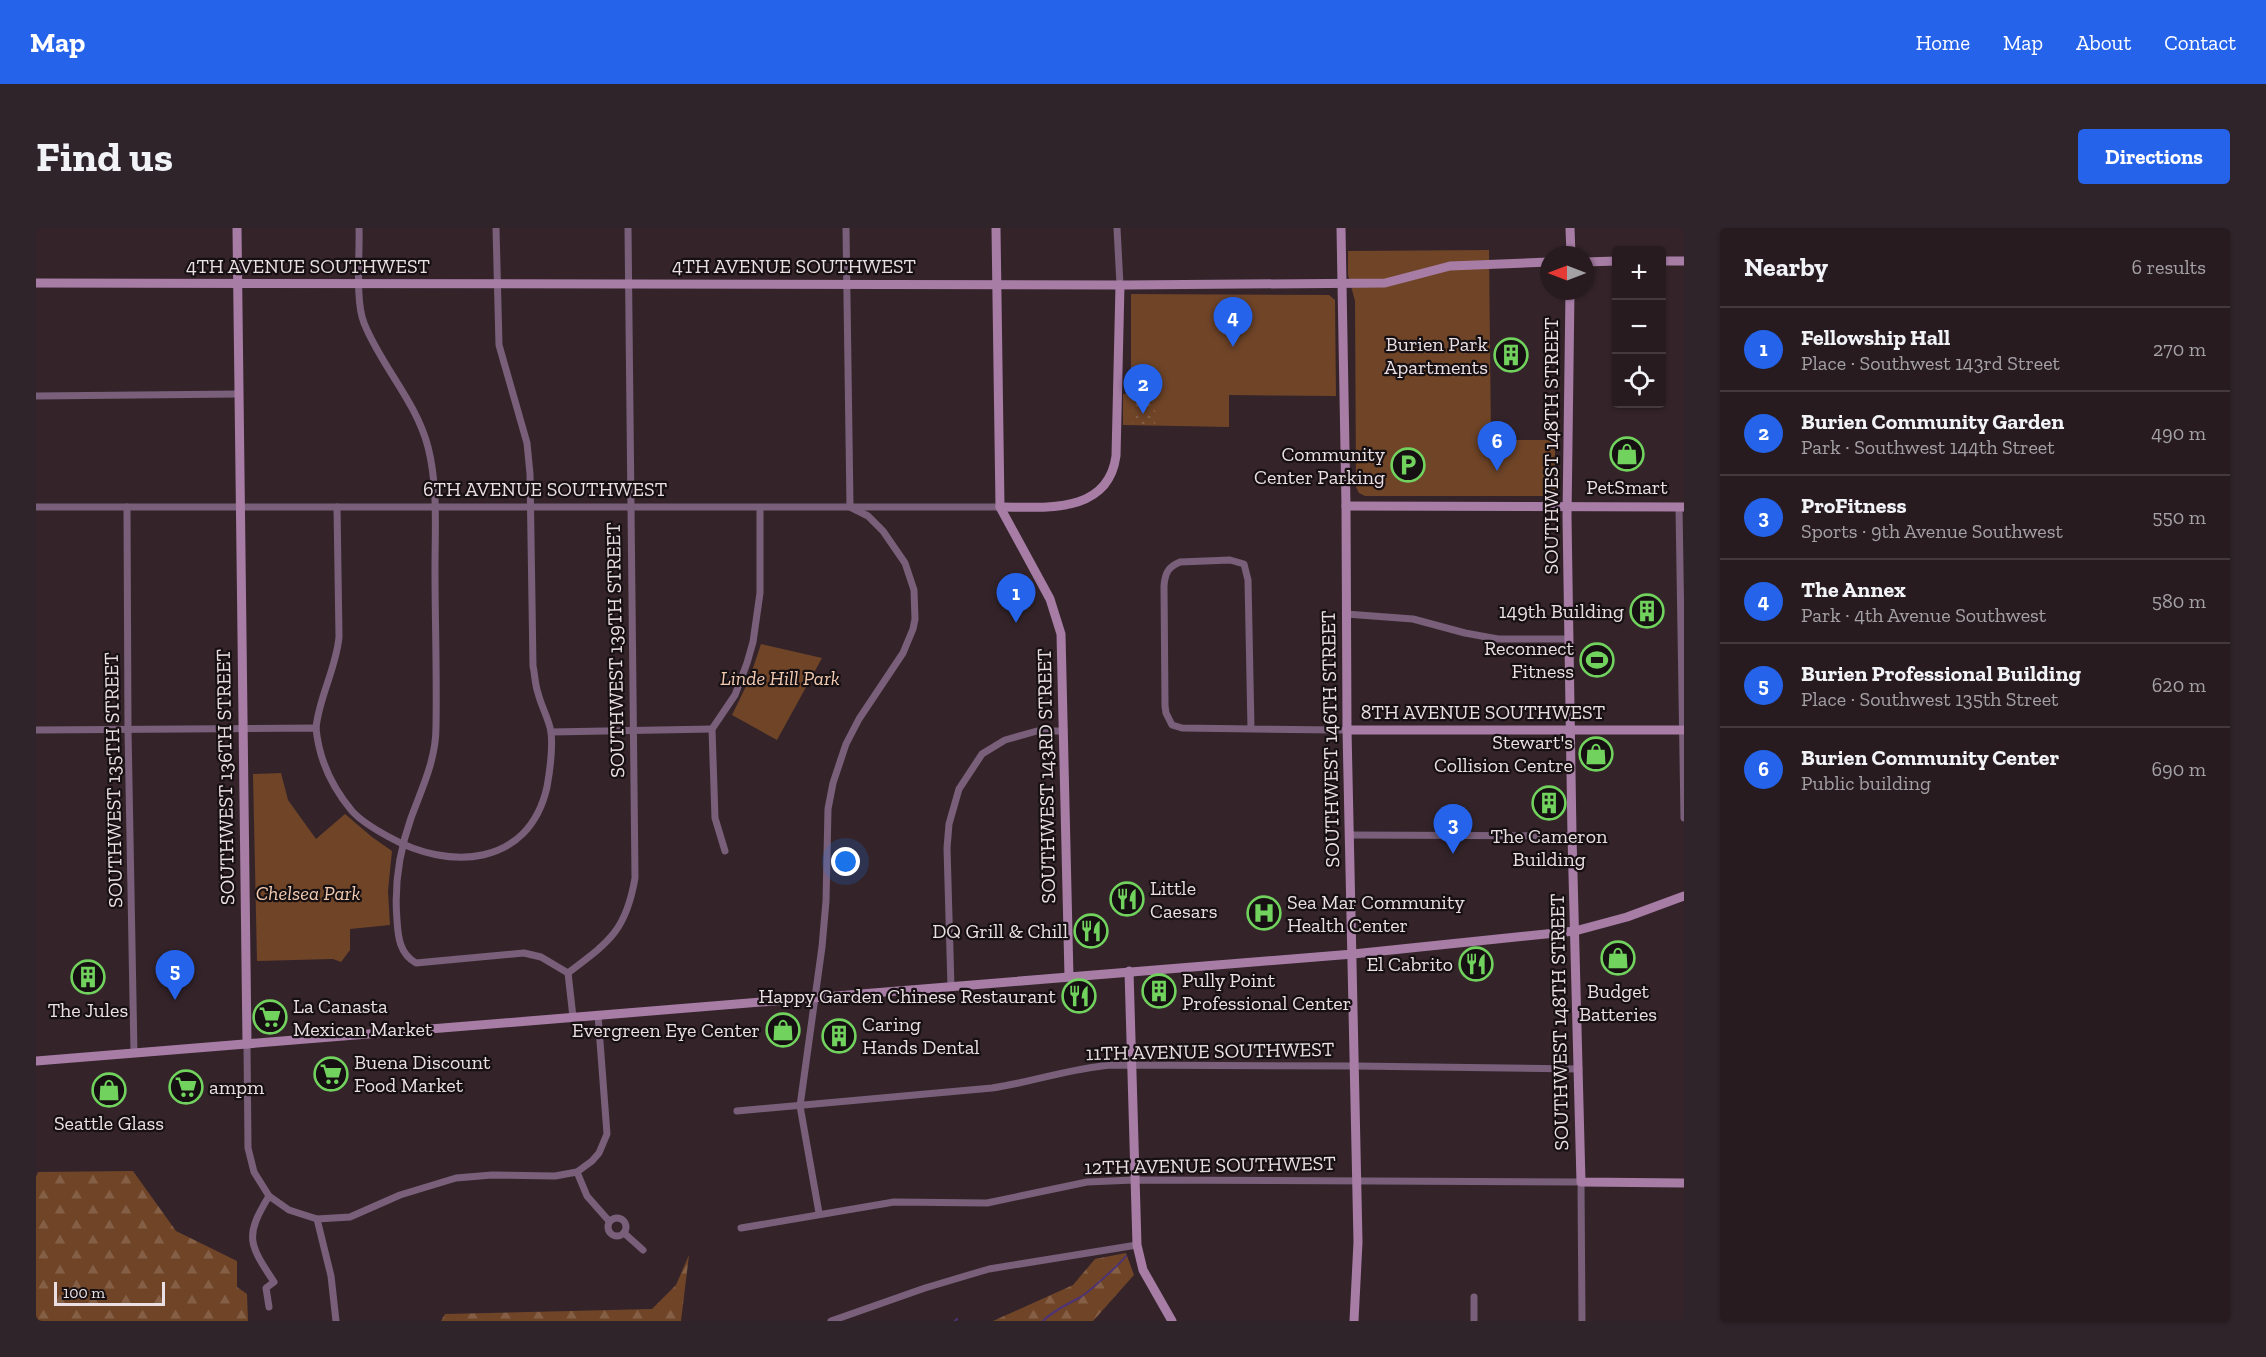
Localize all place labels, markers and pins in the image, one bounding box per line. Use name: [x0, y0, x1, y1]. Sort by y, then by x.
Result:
pin: 4: [1214, 298, 1252, 347]
place label: Burien Park Apartments: [1384, 332, 1489, 379]
building icon: Burien Park Apartments: [1493, 337, 1529, 373]
pin: 2: [1124, 364, 1162, 414]
pin: 6: [1478, 422, 1516, 471]
shop icon: PetSmart: [1609, 436, 1645, 472]
place label: Community Center Parking: [1254, 442, 1386, 489]
parking icon: Community Center Parking: [1390, 447, 1426, 483]
place label: PetSmart: [1586, 475, 1668, 499]
pin: 1: [996, 574, 1036, 623]
building icon: 149th Building: [1629, 593, 1665, 629]
place label: 149th Building: [1499, 599, 1624, 623]
place label: Reconnect Fitness: [1484, 636, 1575, 683]
sports icon: Reconnect Fitness: [1579, 642, 1615, 678]
place label: Stewart's Collision Centre: [1434, 730, 1573, 777]
shop icon: Stewart's Collision Centre: [1578, 736, 1614, 772]
building icon: The Cameron Building: [1531, 785, 1567, 821]
pin: 3: [1434, 804, 1472, 854]
place label: The Cameron Building: [1491, 824, 1608, 871]
place label: Little Caesars: [1150, 876, 1218, 923]
restaurant icon: Little Caesars: [1109, 881, 1145, 917]
place label: Sea Mar Community Health Center: [1287, 890, 1465, 937]
hospital icon: Sea Mar Community Health Center: [1246, 895, 1282, 931]
restaurant icon: DQ Grill & Chill: [1073, 913, 1109, 949]
place label: DQ Grill & Chill: [932, 919, 1068, 943]
shop icon: Budget Batteries: [1600, 940, 1636, 976]
restaurant icon: El Cabrito: [1458, 946, 1494, 982]
pin: 5: [156, 950, 194, 1000]
place label: El Cabrito: [1366, 952, 1453, 976]
building icon: The Jules: [70, 959, 106, 995]
place label: Pully Point Professional Center: [1182, 968, 1351, 1015]
building icon: Pully Point Professional Center: [1141, 973, 1177, 1009]
restaurant icon: Happy Garden Chinese Restaurant: [1061, 978, 1097, 1014]
place label: Budget Batteries: [1579, 979, 1657, 1026]
place label: Happy Garden Chinese Restaurant: [758, 984, 1057, 1008]
place label: La Canasta Mexican Market: [293, 994, 433, 1041]
place label: The Jules: [48, 998, 128, 1022]
supermarket icon: La Canasta Mexican Market: [252, 999, 288, 1035]
shop icon: Evergreen Eye Center: [765, 1012, 801, 1048]
place label: Caring Hands Dental: [862, 1012, 980, 1059]
place label: Evergreen Eye Center: [572, 1018, 760, 1042]
building icon: Caring Hands Dental: [821, 1018, 857, 1054]
place label: Buena Discount Food Market: [354, 1050, 491, 1097]
supermarket icon: Buena Discount Food Market: [313, 1056, 349, 1092]
supermarket icon: ampm: [168, 1069, 204, 1105]
shop icon: Seattle Glass: [91, 1072, 127, 1108]
place label: ampm: [209, 1075, 265, 1099]
place label: Seattle Glass: [54, 1111, 164, 1135]

